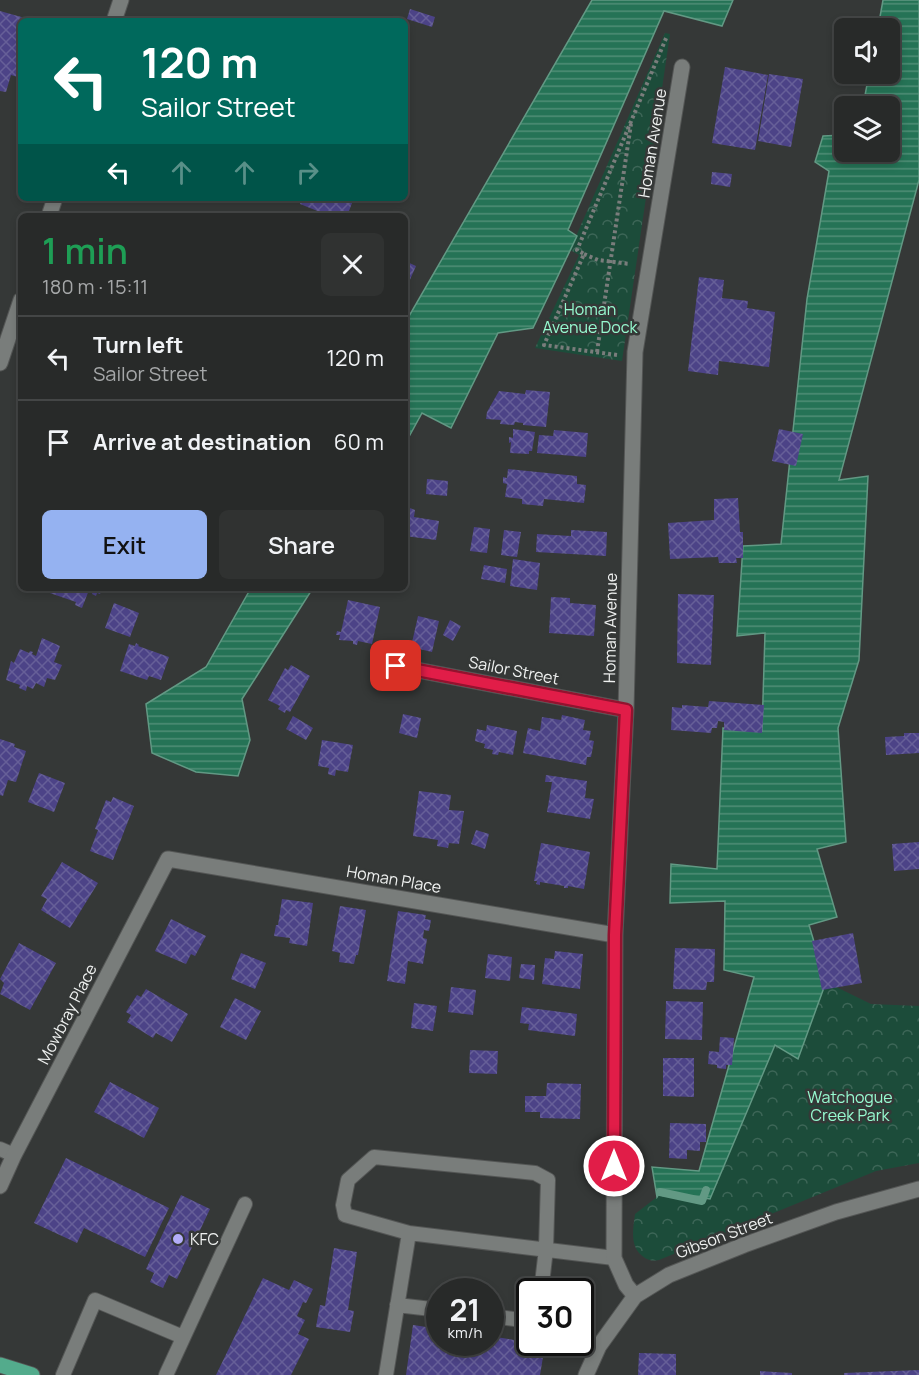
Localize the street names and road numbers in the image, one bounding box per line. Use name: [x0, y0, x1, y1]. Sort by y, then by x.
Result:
street label: Homan Avenue: [633, 87, 671, 199]
street label: Homan Avenue: [598, 573, 622, 683]
street label: Sailor Street: [467, 650, 561, 690]
street label: Homan Place: [345, 860, 443, 898]
street label: Mowbray Place: [32, 960, 102, 1068]
street label: Gibson Street: [672, 1206, 776, 1264]

